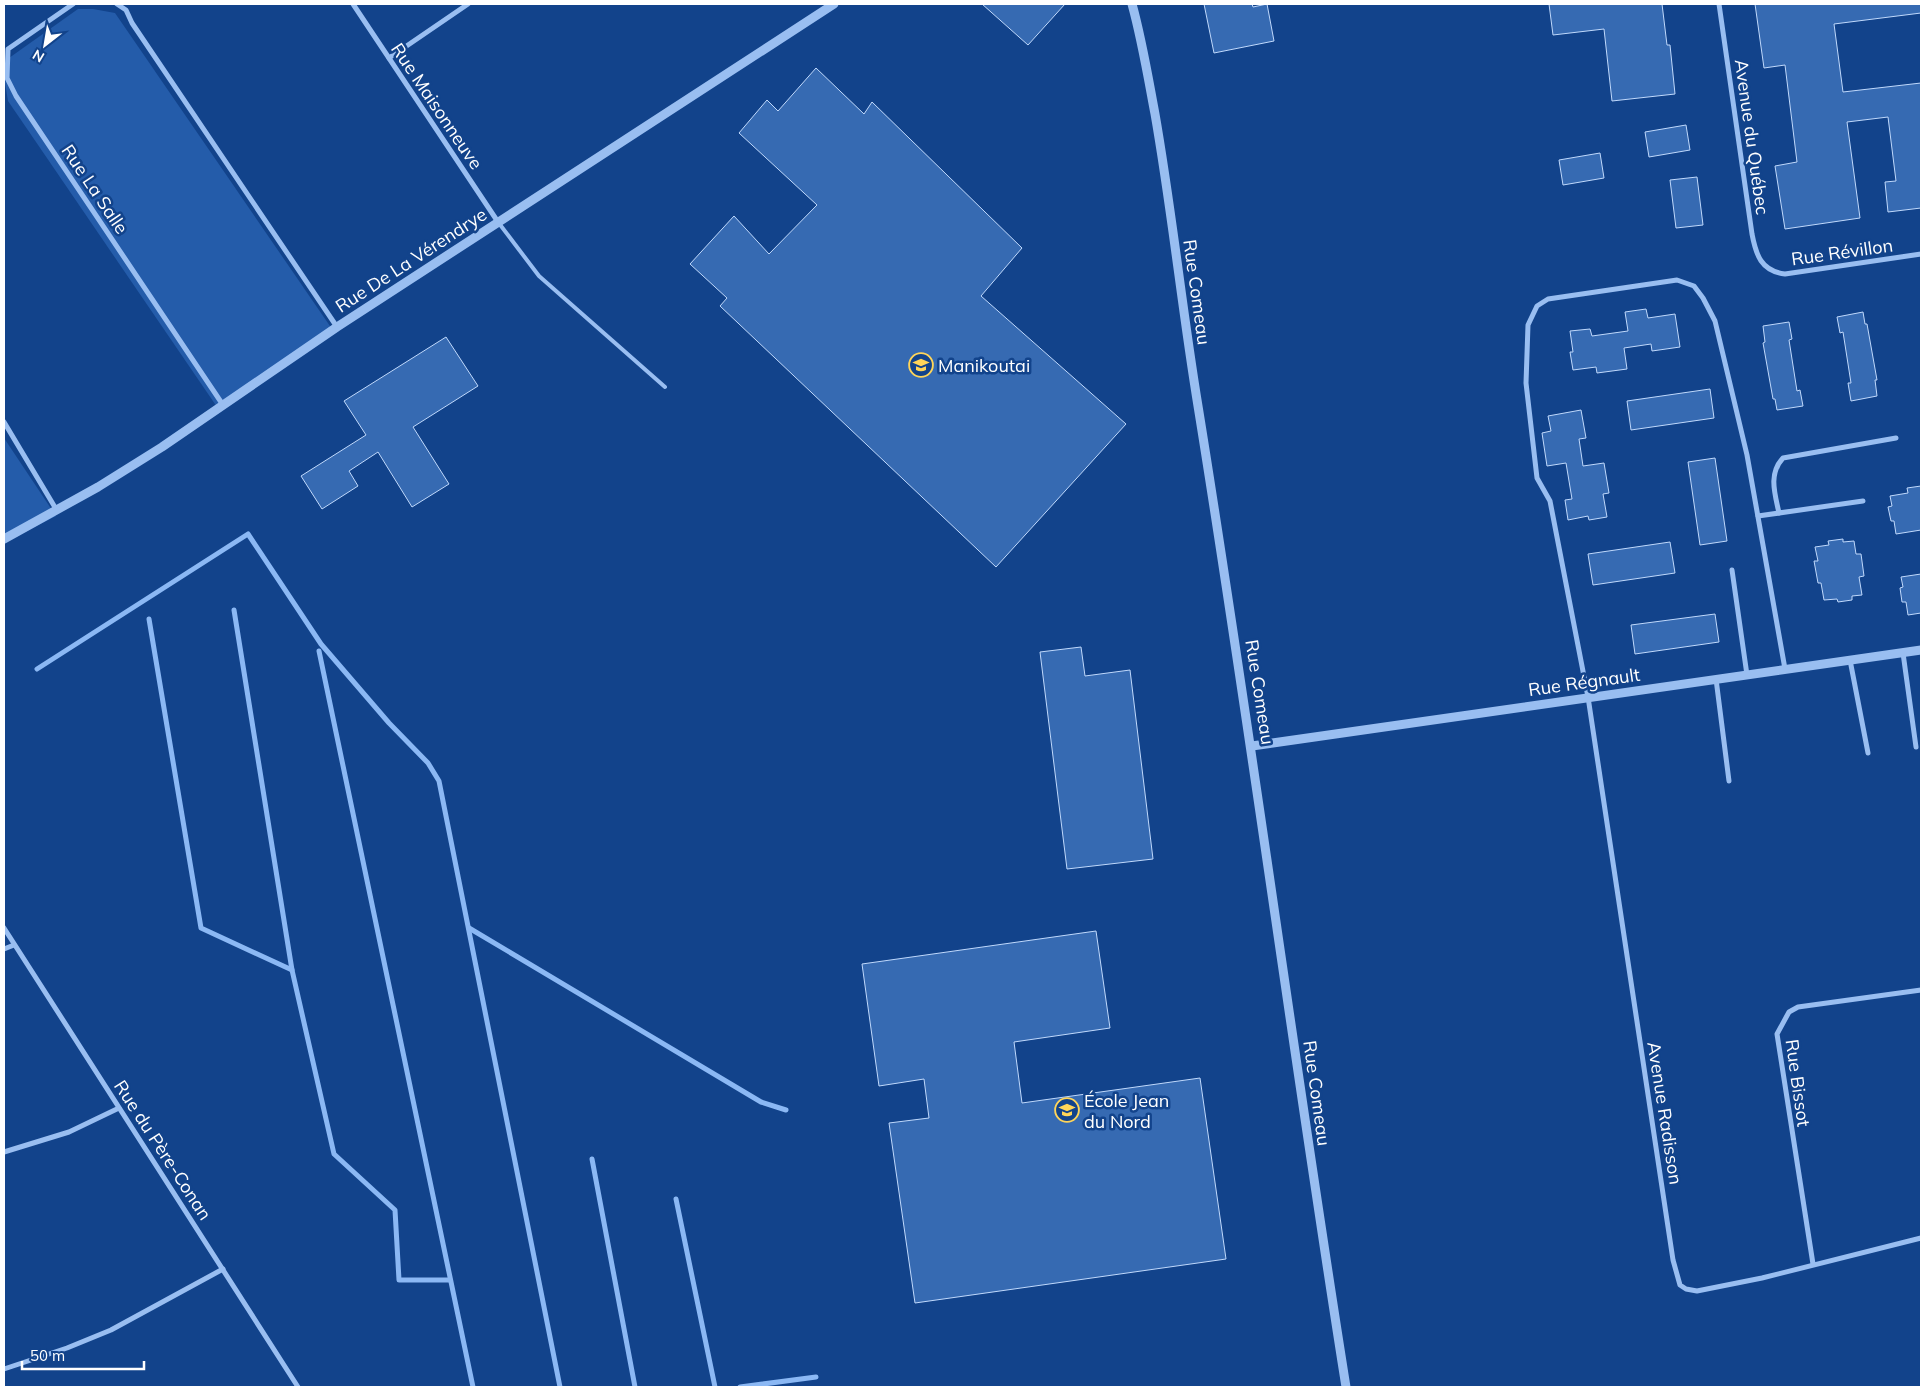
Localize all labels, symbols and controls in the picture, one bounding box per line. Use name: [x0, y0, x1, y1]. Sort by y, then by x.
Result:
north arrow: [20, 20, 70, 70]
street label: Rue Maisonneuve: [386, 38, 488, 174]
text: N: [29, 46, 47, 67]
street label: Avenue du Québec: [1730, 58, 1774, 216]
street label: Rue La Salle: [57, 140, 133, 238]
street label: Rue De La Vérendrye: [331, 202, 491, 318]
street label: Rue Révillon: [1790, 233, 1894, 271]
street label: Rue Comeau: [1178, 238, 1216, 346]
school or university icon: Manikoutai: [908, 352, 934, 378]
place label: Manikoutai: [938, 354, 1030, 377]
street label: Rue Comeau: [1240, 638, 1280, 746]
street label: Rue Régnault: [1527, 663, 1641, 701]
street label: Rue Bissot: [1780, 1038, 1816, 1128]
street label: Rue Comeau: [1298, 1039, 1336, 1147]
street label: Avenue Radisson: [1642, 1040, 1688, 1186]
street label: Rue du Père-Conan: [109, 1076, 217, 1224]
place label: École Jean du Nord: [1084, 1089, 1169, 1133]
school or university icon: École Jean du Nord: [1054, 1097, 1080, 1123]
scale bar: [22, 1338, 145, 1370]
text: 50 m: [30, 1346, 65, 1365]

